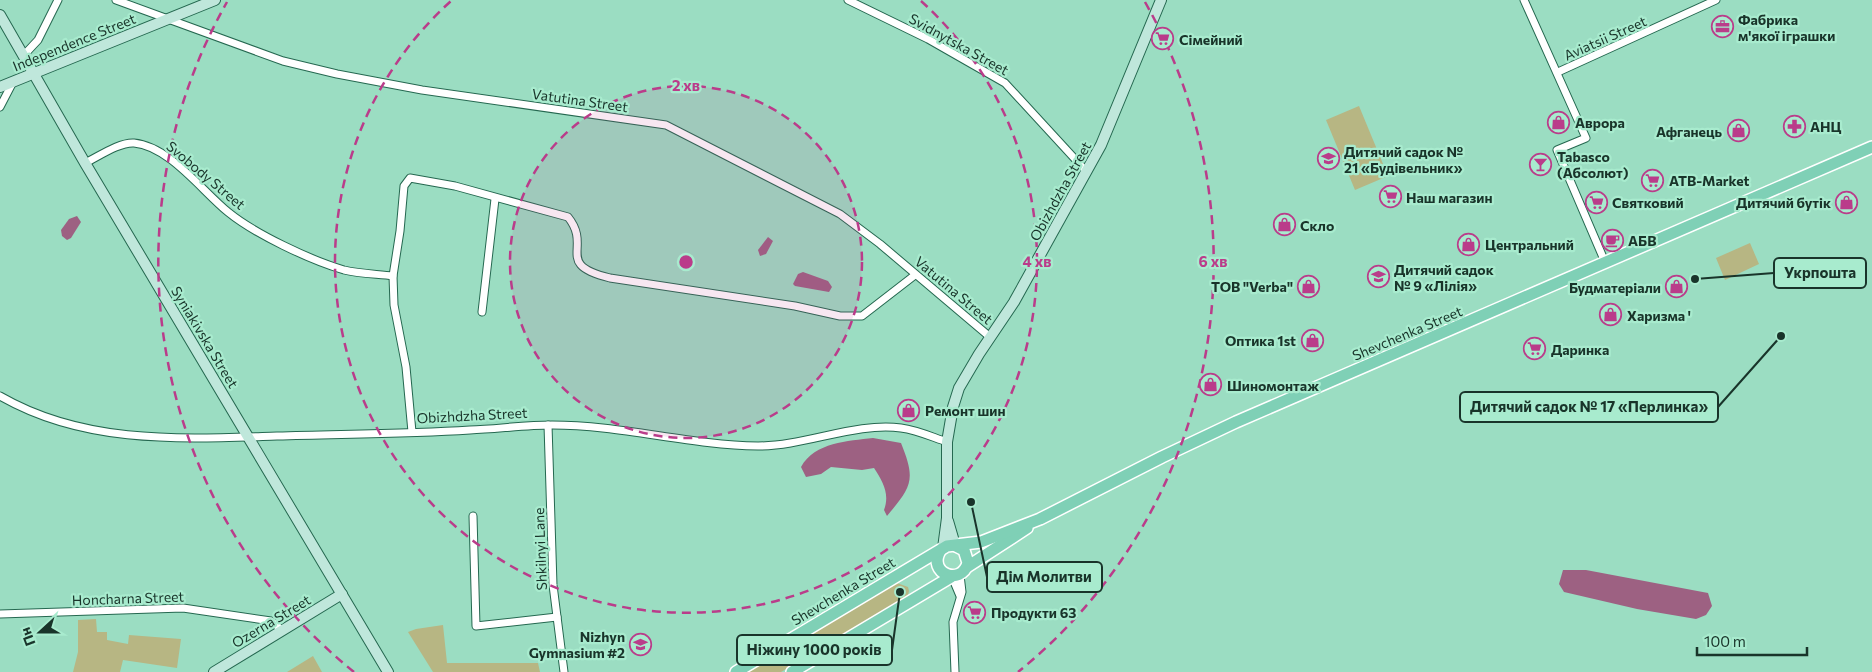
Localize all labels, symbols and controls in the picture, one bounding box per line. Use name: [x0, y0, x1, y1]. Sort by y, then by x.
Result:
street label: Independence Street: [10, 9, 138, 74]
street label: Svidnytska Street: [906, 10, 1012, 78]
place label: Фабрика м'якої іграшки: [1738, 11, 1835, 44]
street label: Aviatsii Street: [1561, 12, 1649, 64]
office icon: Фабрика м'якої іграшки: [1710, 15, 1734, 39]
supermarket icon: Сімейний: [1151, 27, 1175, 51]
place label: Сімейний: [1179, 31, 1243, 48]
text: 2 хв: [672, 76, 700, 94]
street label: Vatutina Street: [531, 85, 629, 115]
shop icon: Аврора: [1547, 110, 1571, 134]
place label: Аврора: [1575, 114, 1625, 131]
pharmacy icon: АНЦ: [1782, 114, 1806, 138]
place label: АНЦ: [1810, 118, 1842, 135]
shop icon: Афганець: [1726, 119, 1750, 143]
place label: Афганець: [1656, 123, 1722, 140]
street label: Svobody Street: [163, 137, 249, 213]
street label: Obizhdzha Street: [1026, 138, 1094, 244]
place label: Дитячий садок № 21 «Будівельник»: [1344, 143, 1463, 176]
school or university icon: Дитячий садок № 21 «Будівельник»: [1316, 147, 1340, 171]
place label: Tabasco (Абсолют): [1557, 148, 1629, 181]
bar icon: Tabasco (Абсолют): [1529, 152, 1553, 176]
supermarket icon: ATB-Market: [1641, 168, 1665, 192]
place label: ATB-Market: [1669, 172, 1750, 189]
supermarket icon: Наш магазин: [1378, 185, 1402, 209]
place label: Наш магазин: [1406, 189, 1493, 206]
supermarket icon: Святковий: [1584, 190, 1608, 214]
shop icon: Дитячий бутік: [1835, 190, 1859, 214]
place label: Святковий: [1612, 194, 1684, 211]
place label: Дитячий бутік: [1736, 194, 1831, 211]
shop icon: Скло: [1272, 213, 1296, 237]
place label: Скло: [1300, 217, 1334, 234]
cafe icon: АБВ: [1600, 228, 1624, 252]
shop icon: Центральний: [1457, 232, 1481, 256]
place label: АБВ: [1628, 232, 1656, 249]
place label: Центральний: [1485, 236, 1574, 253]
street label: Vatutina Street: [912, 252, 997, 328]
text: 4 хв: [1023, 252, 1051, 270]
text: 6 хв: [1199, 252, 1227, 270]
centre of rings: [677, 253, 695, 271]
callout: Укрпошта: [1774, 258, 1866, 288]
place label: Дитячий садок № 9 «Лілія»: [1394, 261, 1494, 294]
text: Укрпошта: [1784, 263, 1856, 281]
school or university icon: Дитячий садок № 9 «Лілія»: [1366, 265, 1390, 289]
shop icon: ТОВ "Verba": [1297, 274, 1321, 298]
shop icon: Будматеріали: [1665, 275, 1689, 299]
place label: ТОВ "Verba": [1211, 278, 1293, 295]
place label: Будматеріали: [1569, 279, 1661, 296]
street label: Syniakivska Street: [168, 283, 242, 391]
street label: Shevchenka Street: [1349, 302, 1465, 364]
shop icon: Харизма ': [1599, 303, 1623, 327]
place label: Харизма ': [1627, 307, 1691, 324]
shop icon: Оптика 1st: [1300, 328, 1324, 352]
place label: Оптика 1st: [1225, 332, 1296, 349]
supermarket icon: Даринка: [1523, 337, 1547, 361]
place label: Даринка: [1551, 341, 1609, 358]
shop icon: Шиномонтаж: [1199, 373, 1223, 397]
place label: Шиномонтаж: [1227, 377, 1319, 394]
callout: Дитячий садок № 17 «Перлинка»: [1460, 392, 1718, 422]
text: Дитячий садок № 17 «Перлинка»: [1470, 397, 1708, 415]
shop icon: Ремонт шин: [897, 398, 921, 422]
place label: Ремонт шин: [925, 402, 1005, 419]
street label: Obizhdzha Street: [416, 404, 528, 426]
street label: Shkilnyi Lane: [530, 507, 550, 591]
street label: Shevchenka Street: [788, 553, 898, 629]
callout: Дім Молитви: [987, 562, 1102, 592]
text: Дім Молитви: [996, 567, 1092, 585]
street label: Honcharna Street: [72, 588, 185, 608]
street label: Ozerna Street: [228, 591, 314, 651]
supermarket icon: Продукти 63: [963, 600, 987, 624]
place label: Продукти 63: [991, 604, 1076, 621]
north arrow: [15, 607, 65, 657]
scale bar: [1697, 624, 1807, 656]
text: Пн: [16, 625, 39, 649]
place label: Nizhyn Gymnasium #2: [529, 628, 625, 661]
school or university icon: Nizhyn Gymnasium #2: [629, 632, 653, 656]
text: 100 m: [1704, 632, 1746, 650]
callout: Ніжину 1000 років: [737, 635, 892, 665]
text: Ніжину 1000 років: [747, 640, 881, 658]

